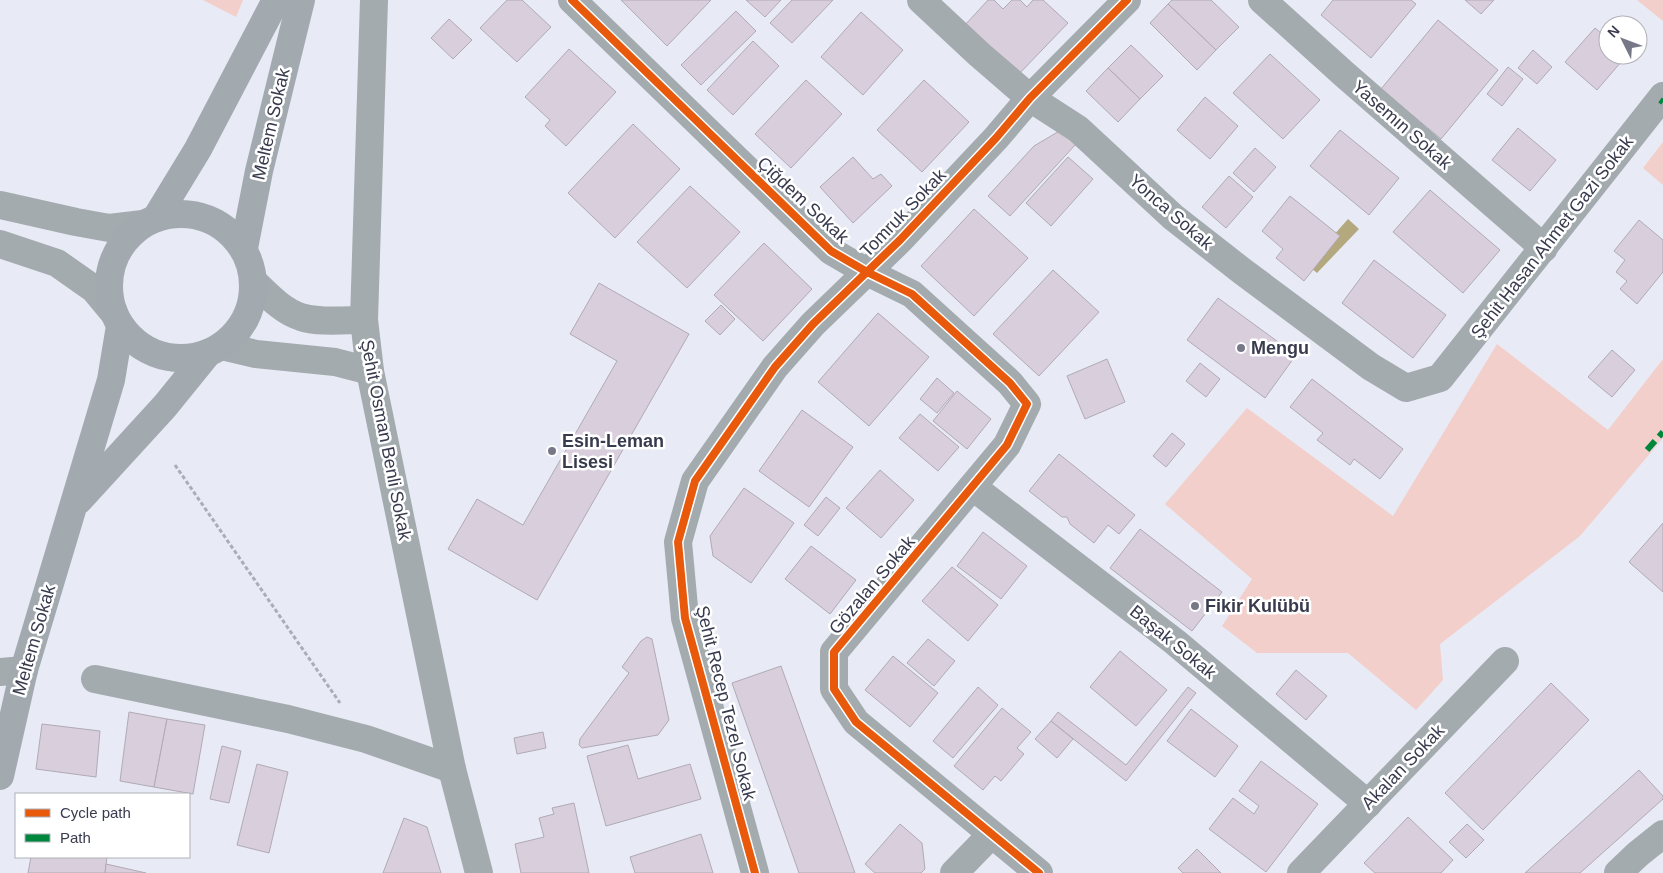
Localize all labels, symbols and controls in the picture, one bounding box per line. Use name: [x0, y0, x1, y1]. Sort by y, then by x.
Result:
north arrow: [1598, 15, 1648, 65]
text: N: [1604, 22, 1623, 40]
street label: Meltem Sokak: [248, 65, 294, 182]
street label: Yasemın Sokak: [1348, 77, 1456, 174]
street label: Şehit Hasan Ahmet Gazi Sokak: [1467, 131, 1638, 342]
street label: Çiğdem Sokak: [753, 153, 853, 248]
street label: Tomruk Sokak: [856, 164, 950, 261]
street label: Yonca Sokak: [1125, 170, 1218, 254]
street label: Şehit Osman Benli Sokak: [357, 338, 415, 543]
place label: Mengu: [1251, 338, 1309, 358]
marker: Mengu: [1235, 342, 1247, 354]
place label: Esin-Leman Lisesi: [562, 431, 664, 472]
marker: Esin-Leman Lisesi: [546, 445, 558, 457]
street label: Gözalan Sokak: [825, 531, 920, 638]
street label: Meltem Sokak: [9, 581, 60, 698]
place label: Fikir Kulübü: [1205, 596, 1310, 616]
marker: Fikir Kulübü: [1189, 600, 1201, 612]
street label: Başak Sokak: [1126, 601, 1221, 683]
street label: Şehit Recep Tezel Sokak: [692, 604, 760, 803]
street label: Akalan Sokak: [1358, 720, 1449, 814]
legend: [15, 793, 190, 858]
text: Cycle path: [60, 804, 131, 821]
text: Path: [60, 829, 91, 846]

